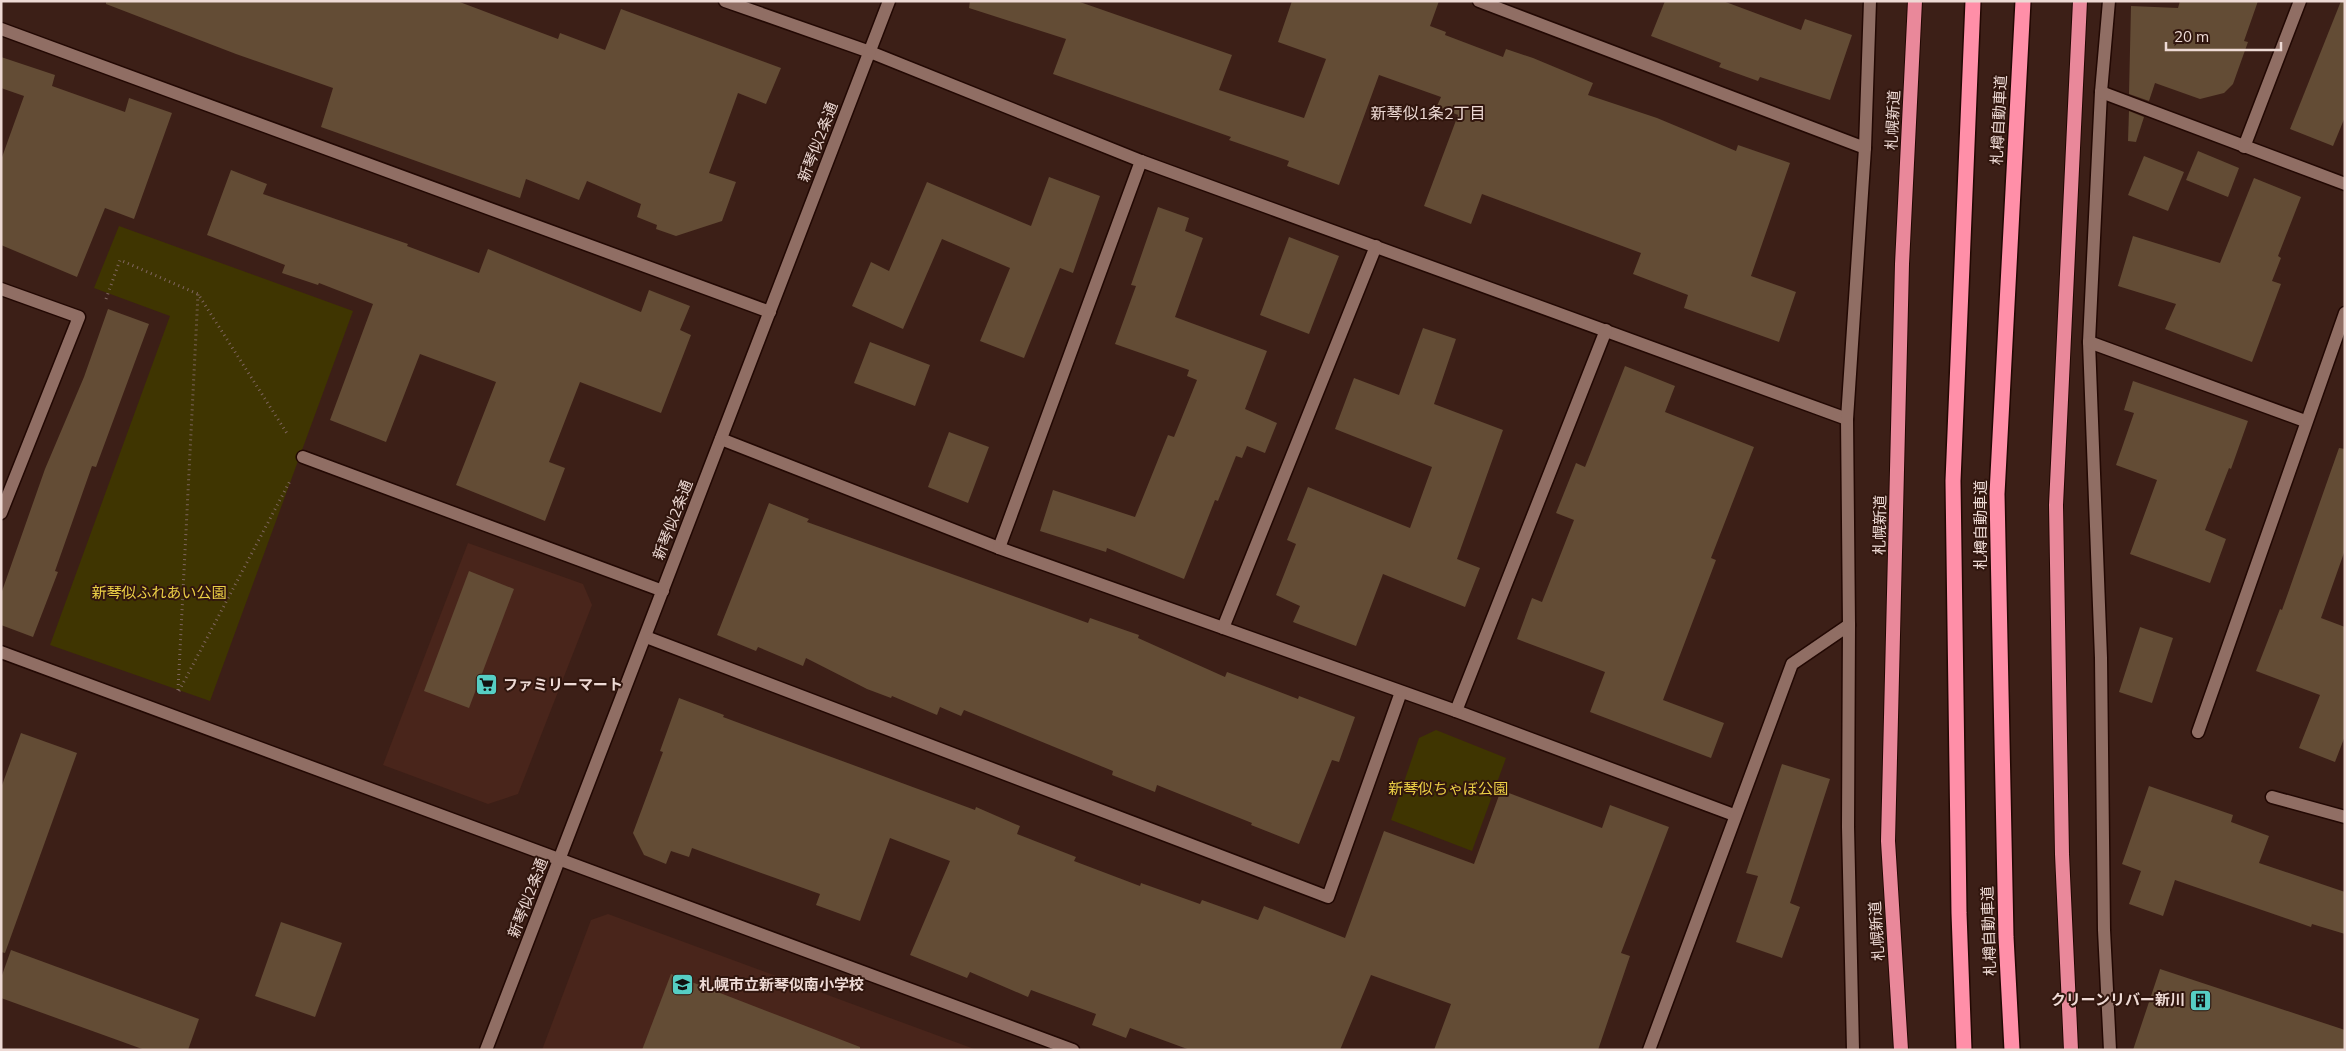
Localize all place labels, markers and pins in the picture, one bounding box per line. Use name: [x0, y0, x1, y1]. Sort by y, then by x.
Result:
supermarket icon: ファミリーマート: [475, 673, 499, 697]
place label: ファミリーマート: [503, 675, 623, 694]
school or university icon: 札幌市立新琴似南小学校: [671, 973, 695, 997]
place label: 札幌市立新琴似南小学校: [699, 975, 864, 994]
building icon: クリーンリバー新川: [2189, 988, 2213, 1012]
place label: クリーンリバー新川: [2051, 990, 2185, 1009]

